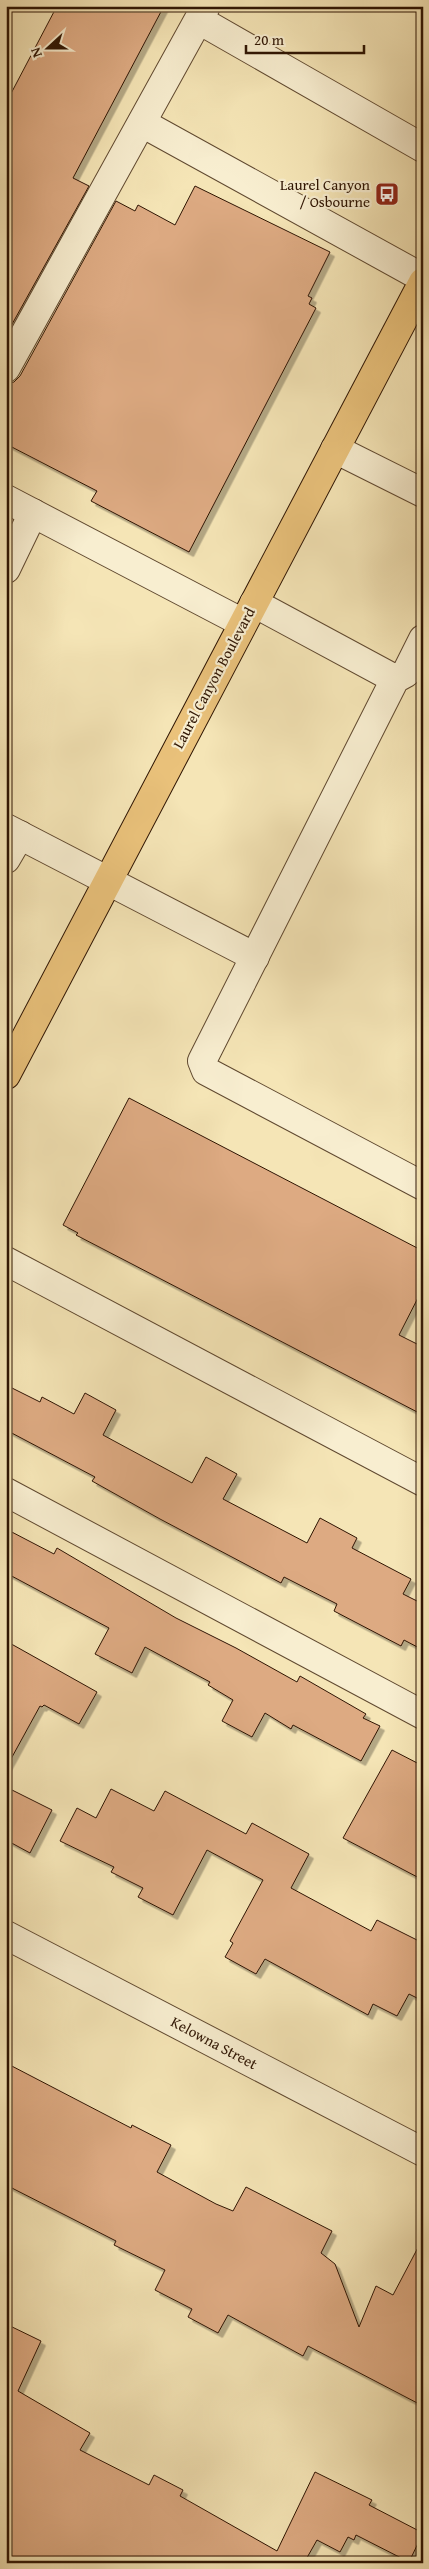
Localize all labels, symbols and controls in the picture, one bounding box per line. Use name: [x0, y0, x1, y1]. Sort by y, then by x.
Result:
north arrow: [22, 22, 72, 72]
scale bar: [246, 22, 364, 54]
text: 20 m: [254, 29, 285, 50]
text: N: [25, 44, 47, 61]
place label: Laurel Canyon / Osbourne: [280, 174, 371, 212]
bus stop icon: Laurel Canyon / Osbourne: [374, 181, 400, 207]
street label: Laurel Canyon Boulevard: [167, 603, 260, 752]
street label: Kelowna Street: [167, 2011, 262, 2074]

